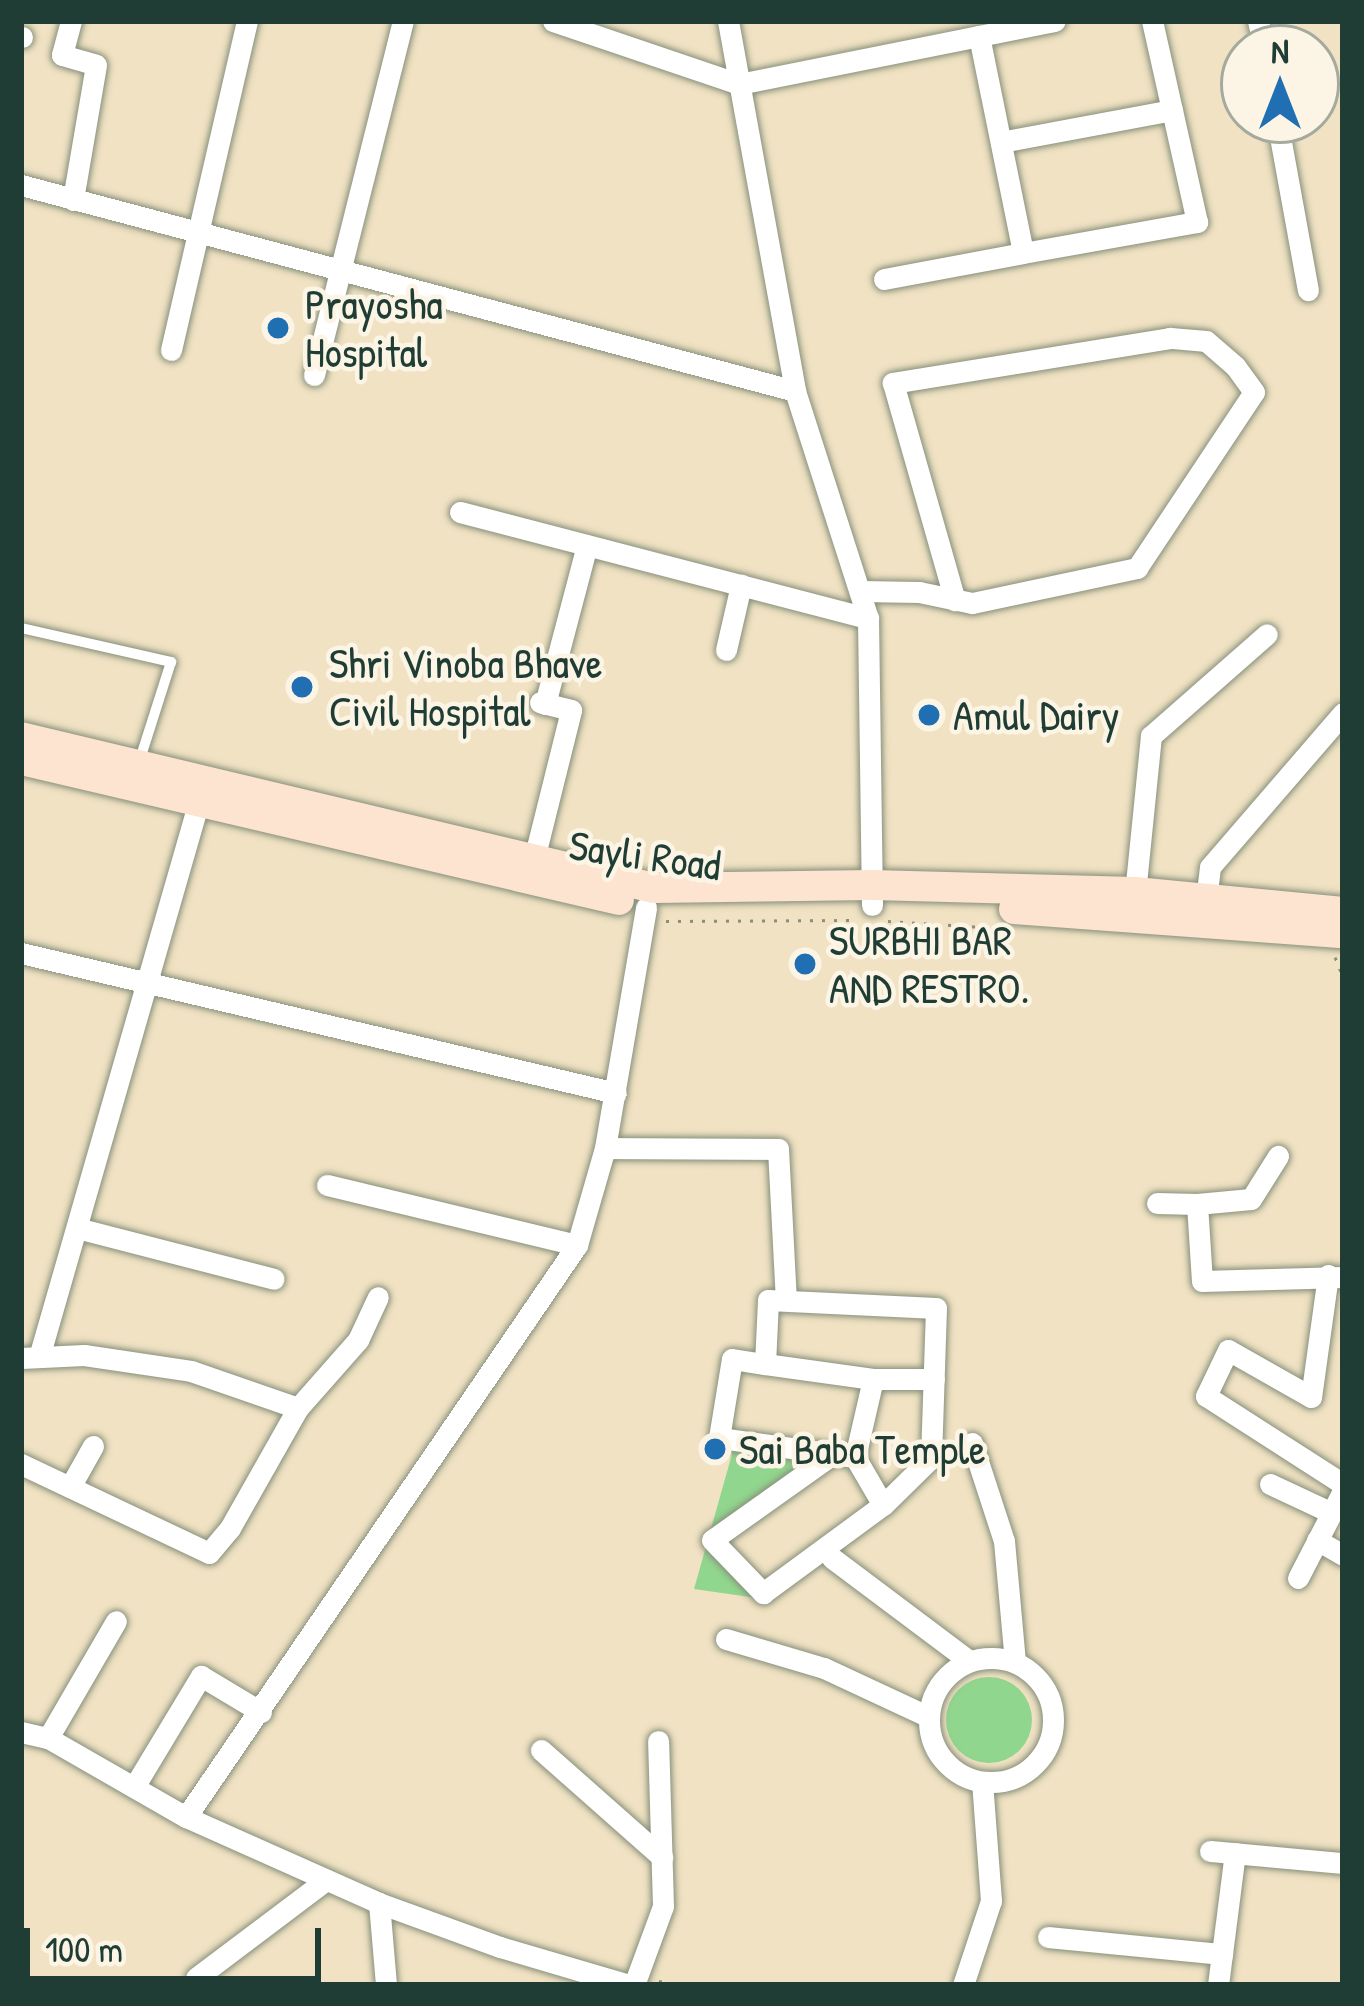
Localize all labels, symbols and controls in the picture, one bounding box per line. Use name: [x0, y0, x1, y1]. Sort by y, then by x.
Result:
north arrow: [1220, 24, 1340, 144]
text: N: [1271, 29, 1289, 73]
place label: Prayosha Hospital: [305, 279, 443, 378]
marker: Prayosha Hospital: [262, 312, 294, 344]
place label: Shri Vinoba Bhave Civil Hospital: [329, 638, 602, 736]
marker: Shri Vinoba Bhave Civil Hospital: [286, 671, 318, 703]
place label: Amul Dairy: [953, 690, 1119, 740]
marker: Amul Dairy: [916, 702, 942, 728]
street label: Sayli Road: [566, 819, 724, 891]
place label: SURBHI BAR AND RESTRO.: [829, 915, 1029, 1014]
marker: SURBHI BAR AND RESTRO.: [792, 951, 818, 977]
place label: Sai Baba Temple: [739, 1424, 986, 1474]
marker: Sai Baba Temple: [702, 1436, 728, 1462]
scale bar: [30, 1904, 327, 1978]
text: 100 m: [45, 1924, 123, 1973]

